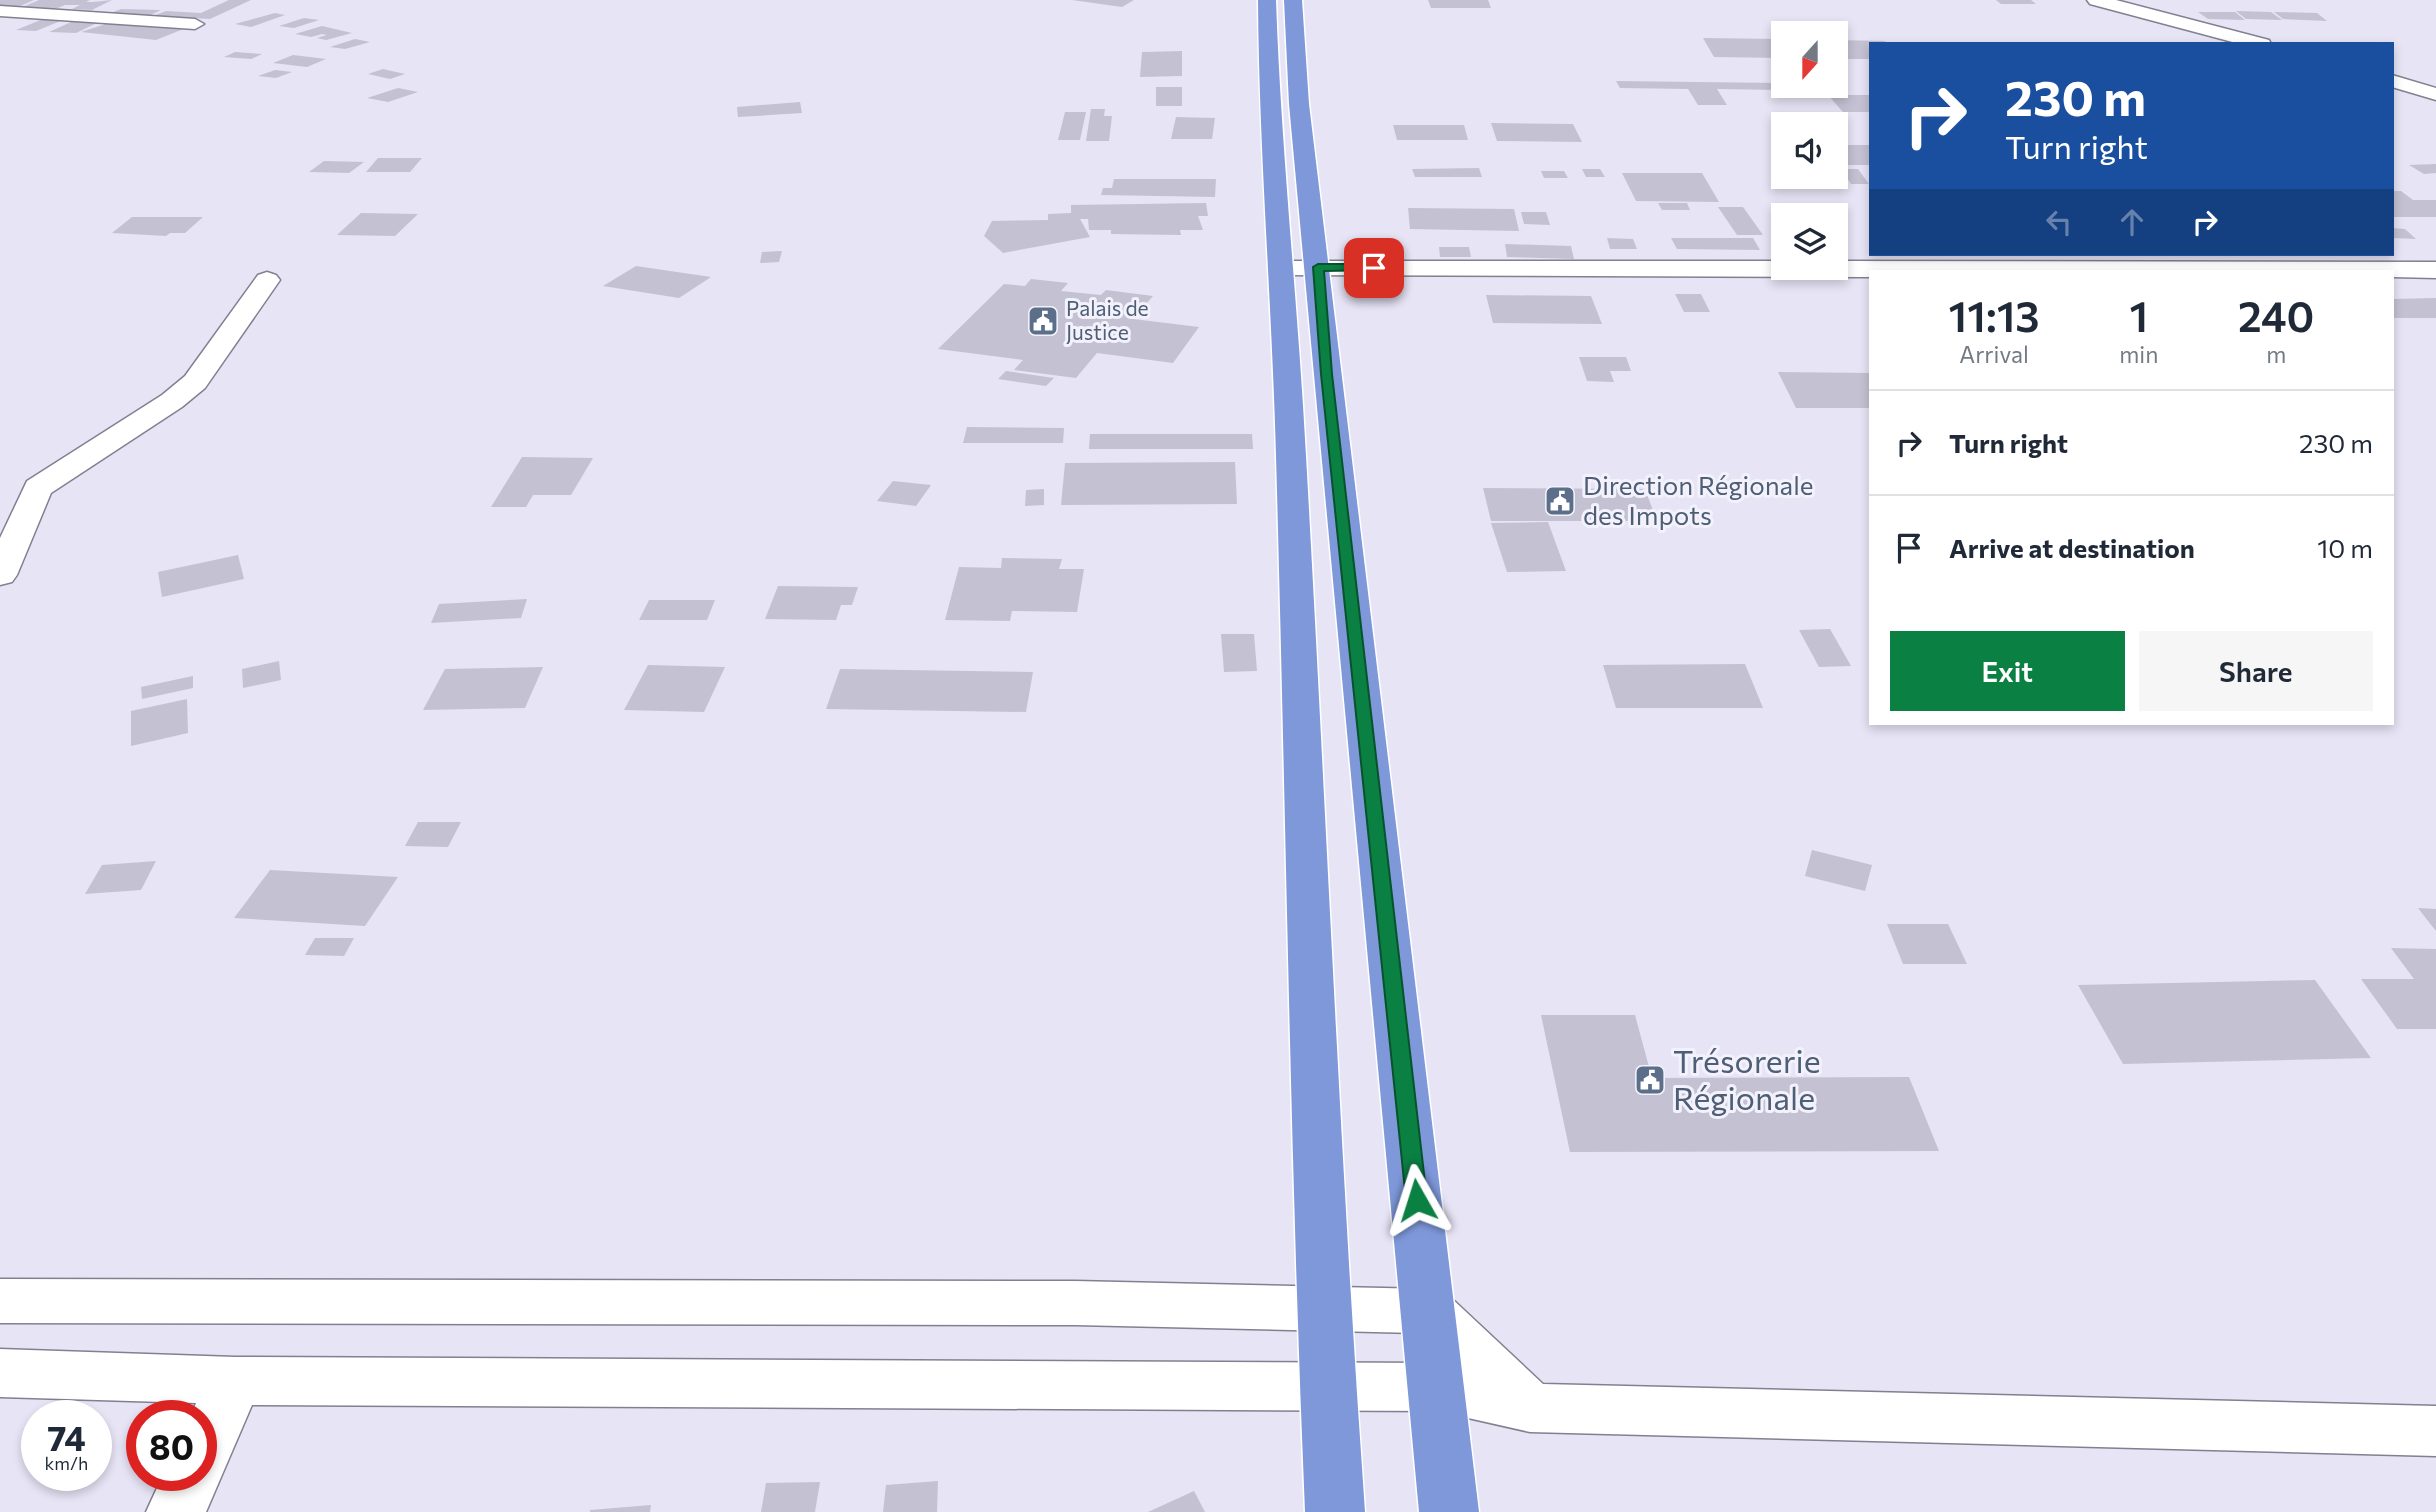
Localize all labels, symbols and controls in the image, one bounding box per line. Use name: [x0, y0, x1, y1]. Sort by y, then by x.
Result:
north arrow: [1771, 21, 1848, 98]
map controls: [1771, 21, 1848, 280]
text: 230 m: [2005, 66, 2146, 126]
icon: right: [1890, 70, 1981, 161]
button: sound: [1771, 112, 1848, 189]
text: Turn right: [2005, 126, 2148, 166]
button: layers: [1771, 203, 1848, 280]
icon: left: [2040, 203, 2078, 241]
icon: ahead: [2113, 203, 2151, 241]
icon: right: [2186, 203, 2224, 241]
pin: [1344, 238, 1404, 298]
icon: arrive: [1355, 249, 1393, 287]
text: 11:13: [1949, 289, 2040, 341]
text: 1: [2129, 289, 2148, 341]
text: 240: [2238, 289, 2314, 341]
place label: Palais de Justice: [1066, 295, 1149, 344]
public building icon: Palais de Justice: [1026, 304, 1060, 338]
text: Arrival: [1959, 340, 2029, 368]
text: min: [2119, 340, 2158, 368]
text: m: [2266, 340, 2286, 368]
icon: right: [1890, 424, 1928, 462]
text: Turn right: [1949, 427, 2068, 458]
text: 230 m: [2299, 427, 2373, 458]
place label: Direction Régionale des Impots: [1583, 469, 1814, 530]
public building icon: Direction Régionale des Impots: [1543, 484, 1577, 518]
icon: arrive: [1890, 529, 1928, 567]
text: Arrive at destination: [1949, 532, 2195, 563]
text: 10 m: [2317, 532, 2373, 563]
button: Exit: [1890, 631, 2125, 711]
button: Share: [2139, 631, 2373, 711]
place label: Trésorerie Régionale: [1673, 1040, 1821, 1117]
public building icon: Trésorerie Régionale: [1633, 1063, 1667, 1097]
position arrow: [1380, 1163, 1454, 1237]
speed limit sign: 80: [126, 1400, 217, 1491]
text: 74: [47, 1415, 86, 1458]
text: km/h: [45, 1452, 88, 1474]

